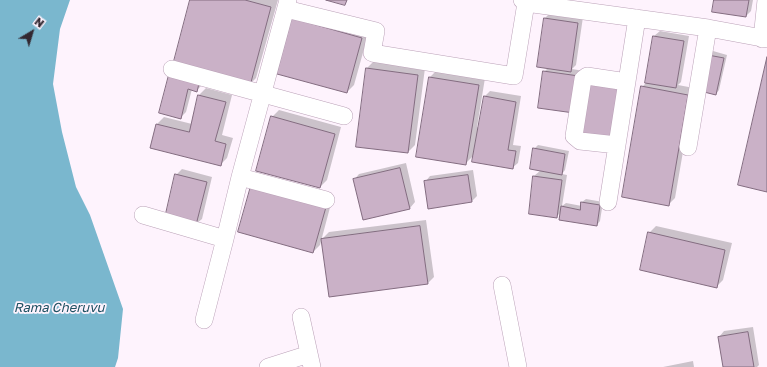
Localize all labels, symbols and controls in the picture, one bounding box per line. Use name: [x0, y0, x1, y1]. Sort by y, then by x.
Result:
north arrow: [12, 12, 52, 52]
text: N: [32, 14, 47, 30]
water label: Rama Cheruvu: [14, 300, 104, 316]

